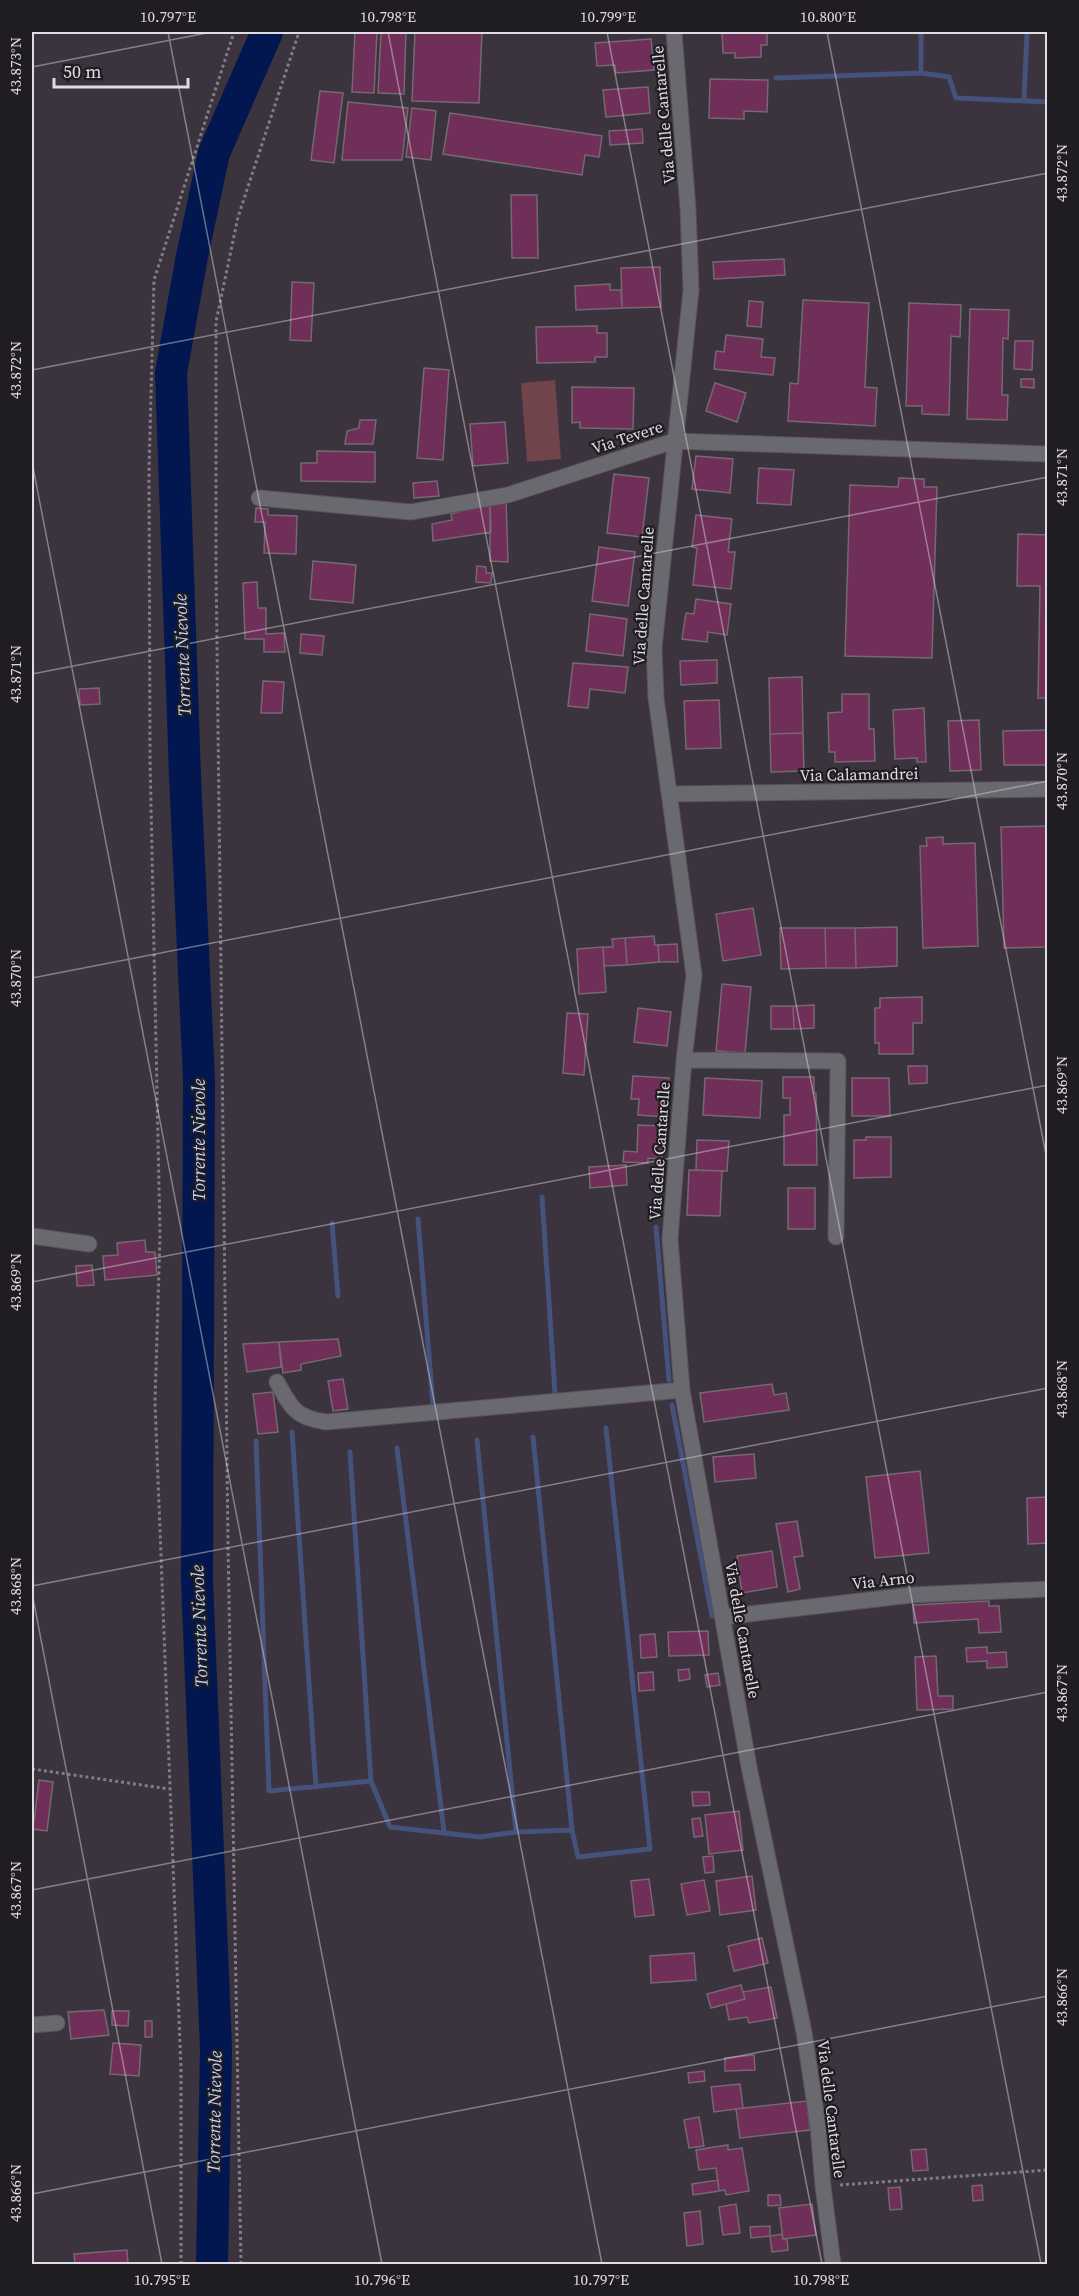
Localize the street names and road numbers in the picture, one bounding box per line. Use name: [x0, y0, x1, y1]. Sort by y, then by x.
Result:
street label: Via delle Cantarelle: [646, 45, 680, 185]
street label: Via Tevere: [588, 415, 666, 459]
street label: Via delle Cantarelle: [627, 526, 659, 666]
street label: Via Calamandrei: [799, 762, 919, 786]
street label: Via delle Cantarelle: [643, 1081, 675, 1221]
street label: Via delle Cantarelle: [720, 1560, 766, 1700]
street label: Via Arno: [851, 1566, 916, 1594]
street label: Via delle Cantarelle: [813, 2039, 851, 2179]

